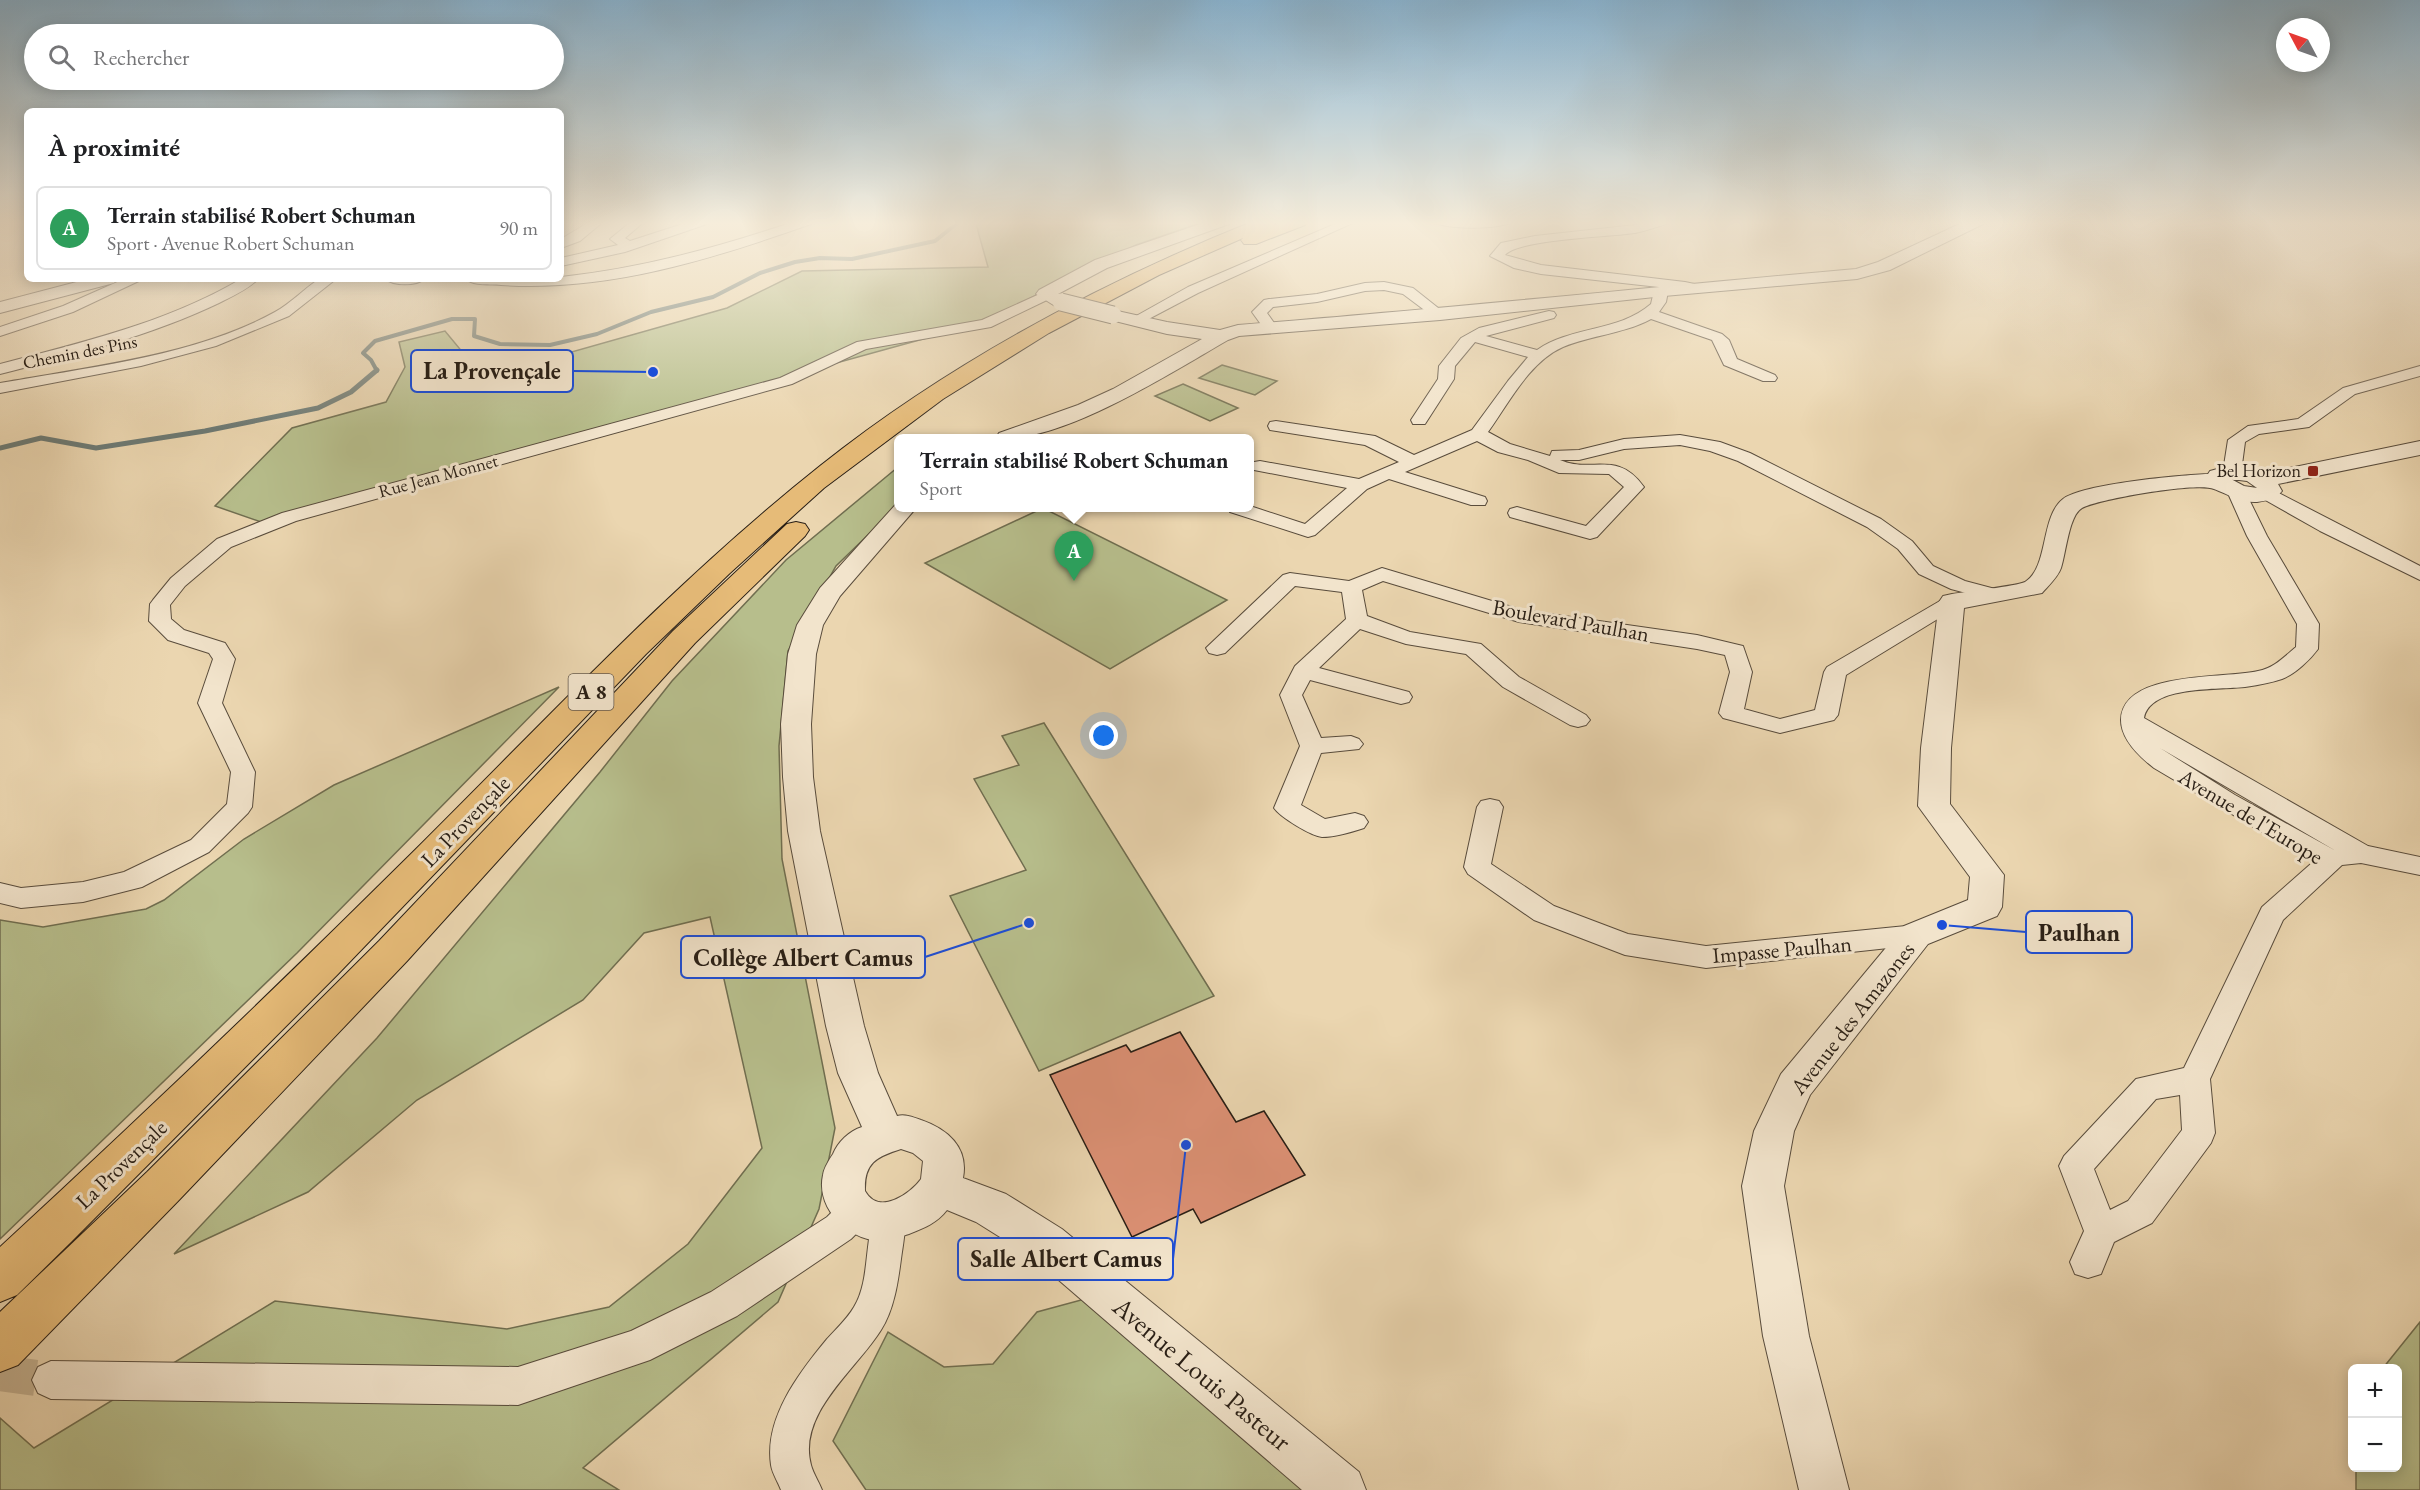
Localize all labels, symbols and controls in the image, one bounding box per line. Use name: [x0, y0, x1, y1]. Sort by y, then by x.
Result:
north arrow: [2276, 18, 2330, 72]
search box: [24, 24, 564, 90]
icon: search: [45, 41, 78, 74]
text: Rechercher: [93, 43, 189, 72]
text: À proximité: [48, 130, 180, 164]
text: Terrain stabilisé Robert Schuman: [107, 201, 416, 230]
text: A: [62, 215, 77, 241]
text: 90 m: [499, 215, 538, 241]
text: Sport · Avenue Robert Schuman: [107, 230, 355, 256]
street label: Chemin des Pins: [21, 329, 139, 374]
callout: La Provençale: [411, 350, 573, 392]
text: La Provençale: [423, 355, 561, 386]
popup: [894, 434, 1254, 512]
text: Terrain stabilisé Robert Schuman: [920, 446, 1228, 475]
street label: Rue Jean Monnet: [376, 448, 500, 503]
place label: Bel Horizon: [2216, 459, 2301, 482]
marker: Bel Horizon: [2306, 464, 2320, 478]
text: Sport: [920, 475, 962, 501]
pin: A: [1054, 532, 1094, 581]
street label: Boulevard Paulhan: [1490, 592, 1652, 649]
road number: A 8: [568, 674, 614, 710]
your location: [1089, 721, 1118, 750]
street label: Avenue de l'Europe: [2172, 761, 2329, 871]
street label: La Provençale: [414, 769, 517, 873]
callout: Paulhan: [2026, 911, 2132, 953]
text: Paulhan: [2038, 917, 2120, 948]
street label: Impasse Paulhan: [1711, 929, 1853, 970]
callout: Collège Albert Camus: [681, 936, 925, 978]
street label: Avenue des Amazones: [1783, 936, 1921, 1101]
text: Collège Albert Camus: [693, 942, 913, 974]
street label: La Provençale: [69, 1113, 174, 1215]
callout: Salle Albert Camus: [958, 1238, 1173, 1280]
text: Salle Albert Camus: [970, 1243, 1162, 1274]
street label: Avenue Louis Pasteur: [1105, 1288, 1299, 1458]
map controls: [2348, 1364, 2402, 1472]
button: +: [2348, 1364, 2402, 1418]
button: −: [2348, 1418, 2402, 1472]

